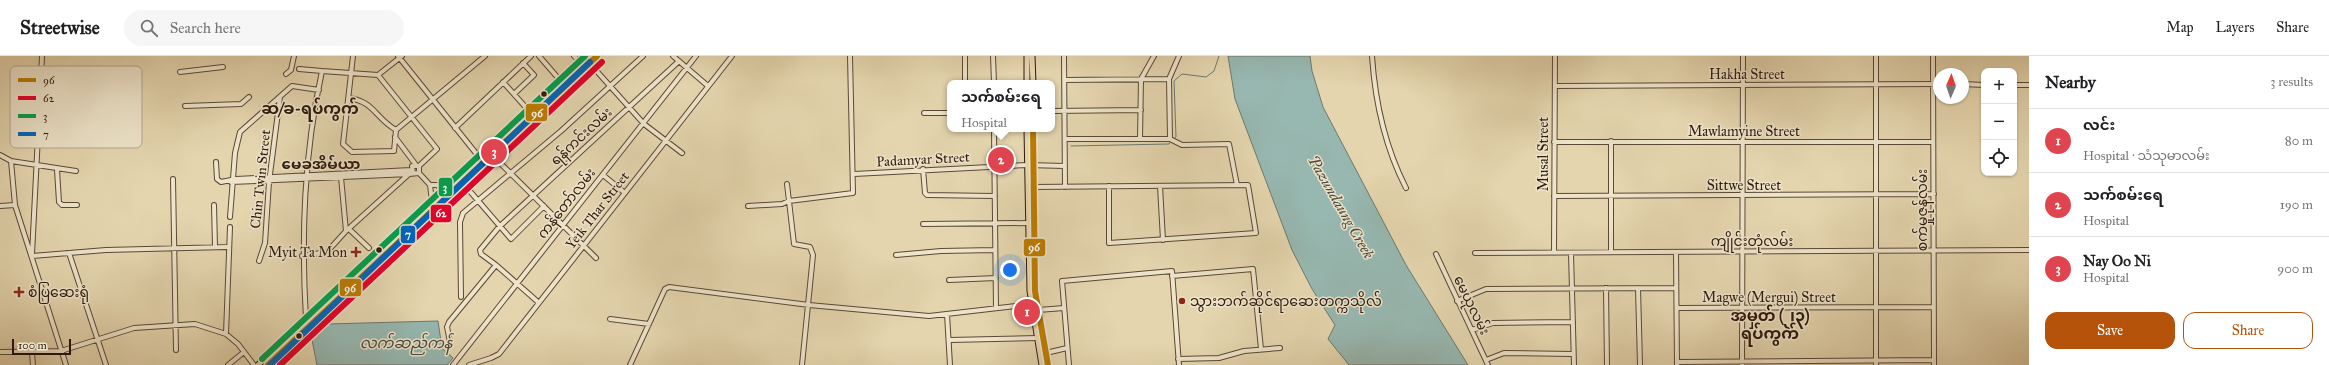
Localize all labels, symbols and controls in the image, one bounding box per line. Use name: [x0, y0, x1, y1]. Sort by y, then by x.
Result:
search box: [124, 10, 404, 46]
text: Streetwise: [20, 16, 100, 39]
icon: search: [138, 17, 160, 39]
text: Search here: [170, 19, 241, 37]
text: Map: [2166, 19, 2194, 36]
text: Layers: [2216, 19, 2254, 36]
text: Share: [2276, 19, 2309, 36]
legend: [10, 66, 142, 148]
street label: Hakha Street: [1709, 66, 1785, 83]
north arrow: [1933, 68, 1969, 104]
map controls: [1981, 68, 2017, 176]
button: +: [1981, 68, 2017, 104]
text: Nearby: [2045, 72, 2096, 93]
text: 96: [43, 74, 55, 87]
text: 3 results: [2270, 74, 2313, 90]
popup: [947, 80, 1055, 132]
text: သက်စမ်းရေ: [961, 88, 1041, 106]
unlabelled marker: [539, 89, 549, 99]
text: 62: [43, 92, 55, 105]
district label: ဆ/ခ-ရပ်ကွက်: [261, 97, 359, 122]
street label: ရန်ကင်းလမ်း: [546, 102, 617, 171]
line badge: 96: [525, 103, 548, 122]
button: −: [1981, 104, 2017, 140]
text: 96: [531, 107, 544, 121]
text: 3: [43, 110, 47, 123]
text: Hospital: [961, 115, 1007, 131]
text: လင်း: [2083, 116, 2115, 134]
street label: Musal Street: [1535, 117, 1552, 191]
street label: Mawlamyine Street: [1688, 123, 1800, 140]
text: 7: [43, 128, 49, 141]
street label: Chin Twin Street: [247, 129, 274, 229]
text: 1: [2055, 133, 2061, 149]
text: 80 m: [2285, 133, 2313, 149]
pin: 3: [481, 137, 507, 167]
button: locate: [1981, 140, 2017, 176]
pin: 2: [988, 145, 1014, 175]
text: Hospital · သံသုမာလမ်း: [2083, 148, 2209, 164]
street label: Padamyar Street: [876, 149, 970, 170]
water label: Pazundaung Creek: [1304, 152, 1378, 262]
district label: မေခအိမ်ယာ: [282, 154, 360, 173]
street label: ကန်တော်လမ်း: [532, 164, 601, 244]
street label: Yeik Thar Street: [562, 168, 633, 252]
street label: စက်မှုဇုန်လမ်း: [1912, 169, 1934, 251]
line badge: 3: [438, 177, 453, 197]
street label: Sittwe Street: [1707, 177, 1781, 194]
text: 3: [443, 181, 447, 195]
text: သက်စမ်းရေ: [2083, 186, 2163, 204]
text: 2: [2055, 197, 2061, 213]
text: 190 m: [2280, 197, 2313, 213]
line badge: 62: [430, 204, 452, 223]
text: 62: [435, 207, 447, 220]
text: Hospital: [2083, 213, 2129, 229]
line badge: 7: [400, 225, 416, 244]
text: 7: [405, 228, 411, 241]
street label: ကျိုင်းတုံလမ်း: [1711, 231, 1793, 253]
line badge: 96: [1023, 238, 1046, 257]
text: 96: [1028, 241, 1041, 255]
place label: Myit Ta Mon: [268, 244, 347, 261]
unlabelled marker: [374, 245, 384, 255]
marker: Myit Ta Mon: [350, 246, 362, 258]
text: Nay Oo Ni: [2083, 252, 2151, 270]
your location: [1000, 260, 1020, 280]
text: 3: [2055, 261, 2061, 277]
text: 900 m: [2277, 261, 2313, 277]
text: Hospital: [2083, 270, 2129, 286]
street label: မေယုလမ်း: [1447, 272, 1495, 339]
line badge: 96: [339, 278, 362, 297]
place label: စံပြဆေးရုံ: [28, 282, 89, 304]
text: 96: [344, 282, 357, 296]
marker: စံပြဆေးရုံ: [13, 286, 25, 298]
street label: Magwe (Mergui) Street: [1702, 289, 1836, 307]
place label: သွားဘက်‌ဆိုင်ရာဆေးတက္ကသိုလ်: [1190, 291, 1382, 313]
marker: သွားဘက်‌ဆိုင်ရာဆေးတက္ကသိုလ်: [1177, 296, 1187, 306]
pin: 1: [1014, 297, 1040, 327]
district label: အမှတ် (၂၃) ရပ်ကွက်: [1730, 304, 1810, 347]
button: Save: [2045, 312, 2175, 349]
button: Share: [2183, 312, 2313, 349]
unlabelled marker: [294, 331, 304, 341]
water label: လက်ဆည်ကန်: [360, 332, 455, 355]
scale bar: [12, 337, 71, 356]
text: 100 m: [18, 339, 47, 352]

